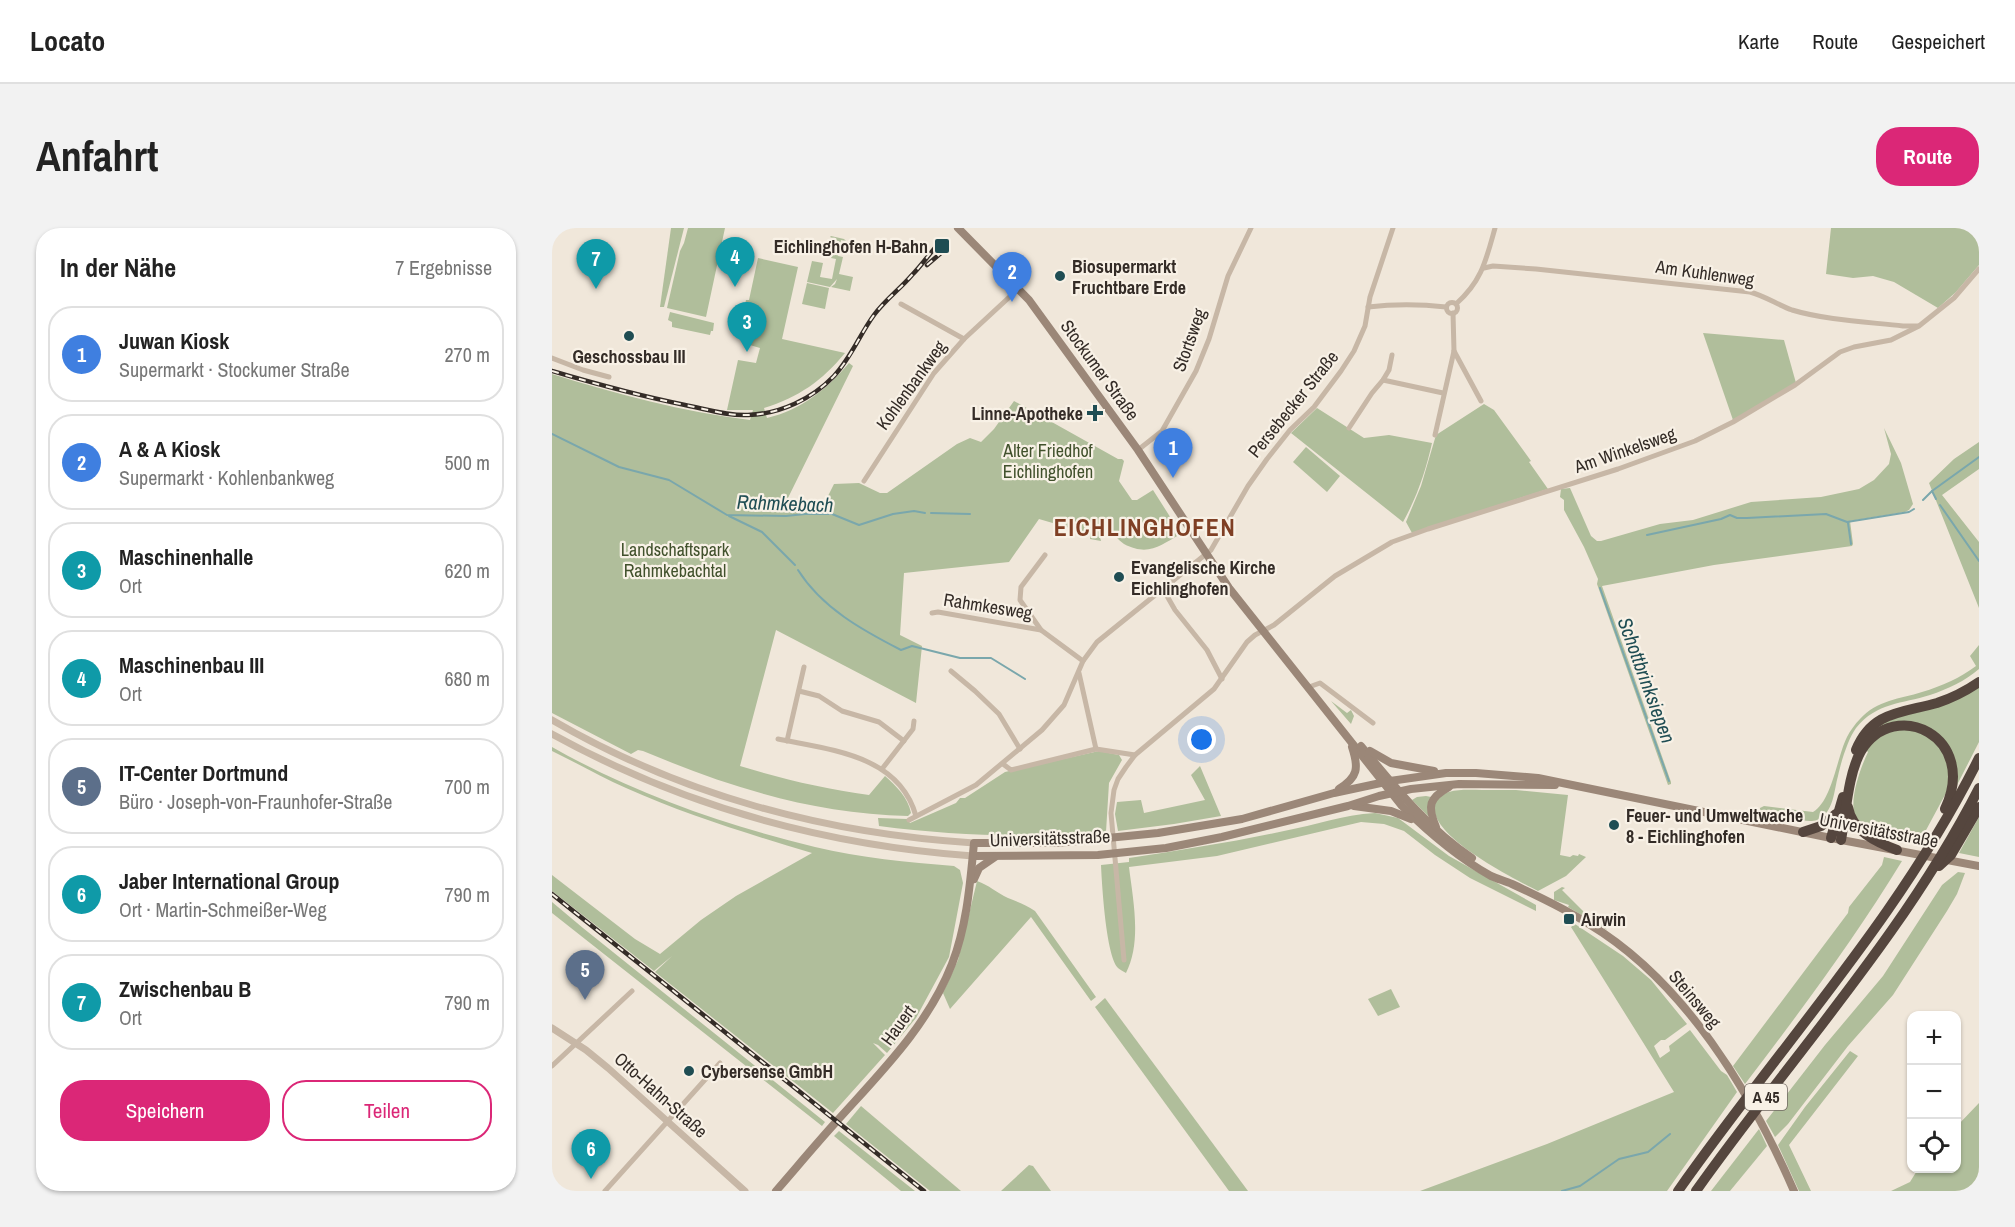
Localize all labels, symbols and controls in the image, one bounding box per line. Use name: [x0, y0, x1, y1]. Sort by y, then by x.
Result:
text: Locato: [30, 22, 105, 60]
text: Karte: [1738, 27, 1779, 56]
text: Route: [1812, 27, 1858, 56]
text: Gespeichert: [1891, 27, 1985, 56]
button: Route: [1876, 127, 1979, 186]
text: Anfahrt: [36, 128, 158, 184]
place label: Eichlinghofen H-Bahn: [774, 234, 928, 259]
marker: Eichlinghofen H-Bahn: [933, 237, 951, 255]
pin: 4: [716, 238, 754, 287]
pin: 7: [576, 239, 615, 289]
text: In der Nähe: [60, 250, 176, 285]
pin: 2: [992, 253, 1032, 302]
text: 7 Ergebnisse: [395, 254, 492, 281]
place label: Biosupermarkt Fruchtbare Erde: [1072, 254, 1186, 300]
street label: Am Kuhlenweg: [1653, 254, 1757, 292]
marker: Biosupermarkt Fruchtbare Erde: [1053, 269, 1067, 283]
pin: 3: [728, 302, 766, 352]
street label: Stortsweg: [1166, 304, 1212, 375]
street label: Stockumer Straße: [1055, 315, 1145, 425]
text: Juwan Kiosk: [119, 326, 229, 356]
marker: Geschossbau III: [622, 329, 636, 343]
street label: Kohlenbankweg: [870, 335, 952, 435]
text: 1: [77, 341, 86, 368]
text: 270 m: [444, 341, 490, 368]
place label: Geschossbau III: [572, 344, 686, 369]
street label: Persebecker Straße: [1242, 345, 1344, 463]
text: Supermarkt · Stockumer Straße: [119, 356, 350, 383]
place label: Linne-Apotheke: [971, 401, 1083, 426]
marker: Linne-Apotheke: [1088, 406, 1102, 420]
street label: Am Winkelsweg: [1570, 421, 1680, 479]
pin: 1: [1154, 428, 1192, 478]
text: A & A Kiosk: [119, 434, 220, 464]
park label: Alter Friedhof Eichlinghofen: [1002, 438, 1094, 484]
text: 2: [77, 449, 86, 476]
text: 500 m: [444, 449, 490, 476]
text: Supermarkt · Kohlenbankweg: [119, 464, 334, 491]
water label: Rahmkebach: [736, 488, 834, 518]
district label: EICHLINGHOFEN: [1054, 511, 1236, 543]
park label: Landschaftspark Rahmkebachtal: [621, 537, 730, 583]
text: Maschinenhalle: [119, 542, 253, 572]
place label: Evangelische Kirche Eichlinghofen: [1131, 555, 1275, 601]
text: 3: [77, 557, 86, 584]
text: 620 m: [444, 557, 490, 584]
marker: Evangelische Kirche Eichlinghofen: [1112, 570, 1126, 584]
text: Ort: [119, 572, 142, 599]
street label: Rahmkesweg: [942, 587, 1035, 625]
water label: Schottbrinksiepen: [1612, 613, 1682, 747]
text: Maschinenbau III: [119, 650, 264, 680]
text: 4: [77, 665, 86, 692]
text: 680 m: [444, 665, 490, 692]
text: Ort: [119, 680, 142, 707]
your location: [1187, 725, 1216, 754]
text: IT-Center Dortmund: [119, 758, 288, 788]
text: 5: [77, 773, 86, 800]
text: 700 m: [444, 773, 490, 800]
text: Büro · Joseph-von-Fraunhofer-Straße: [119, 788, 392, 815]
place label: Feuer- und Umweltwache 8 - Eichlinghofen: [1626, 803, 1803, 849]
street label: Universitätsstraße: [1817, 806, 1941, 854]
marker: Feuer- und Umweltwache 8 - Eichlinghofen: [1607, 818, 1621, 832]
street label: Universitätsstraße: [989, 823, 1111, 853]
text: Jaber International Group: [119, 866, 340, 896]
text: 6: [77, 881, 86, 908]
text: 790 m: [444, 881, 490, 908]
text: Ort · Martin-Schmeißer-Weg: [119, 896, 327, 923]
place label: Airwin: [1581, 907, 1626, 932]
marker: Airwin: [1562, 912, 1576, 926]
pin: 5: [566, 950, 604, 1000]
street label: Steinsweg: [1663, 965, 1727, 1034]
text: Zwischenbau B: [119, 974, 251, 1004]
text: 7: [77, 989, 86, 1016]
text: 790 m: [444, 989, 490, 1016]
street label: Hauert: [875, 1000, 921, 1050]
text: Ort: [119, 1004, 142, 1031]
map controls: [1907, 1011, 1961, 1173]
button: +: [1907, 1011, 1961, 1065]
street label: Otto-Hahn-Straße: [609, 1046, 713, 1144]
place label: Cybersense GmbH: [701, 1059, 833, 1084]
marker: Cybersense GmbH: [682, 1064, 696, 1078]
button: −: [1907, 1065, 1961, 1119]
button: Speichern: [60, 1080, 270, 1141]
button: Teilen: [282, 1080, 492, 1141]
road number: A 45: [1745, 1084, 1787, 1110]
button: locate: [1907, 1119, 1961, 1173]
pin: 6: [572, 1130, 610, 1179]

